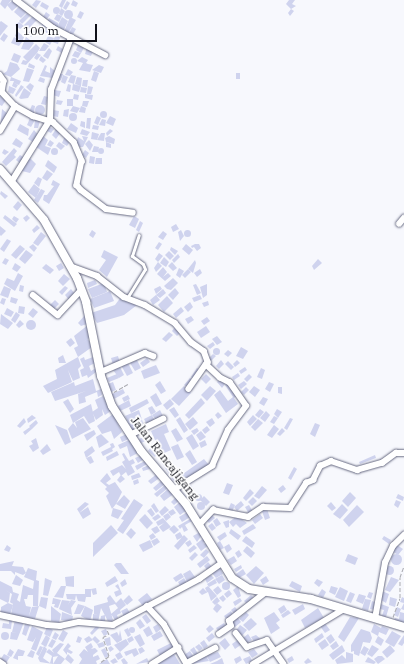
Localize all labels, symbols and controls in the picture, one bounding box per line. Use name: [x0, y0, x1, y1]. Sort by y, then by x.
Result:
scale bar: [18, 16, 99, 42]
text: 100 m: [23, 23, 59, 38]
street label: Jalan Rancajigang: [128, 413, 202, 503]

